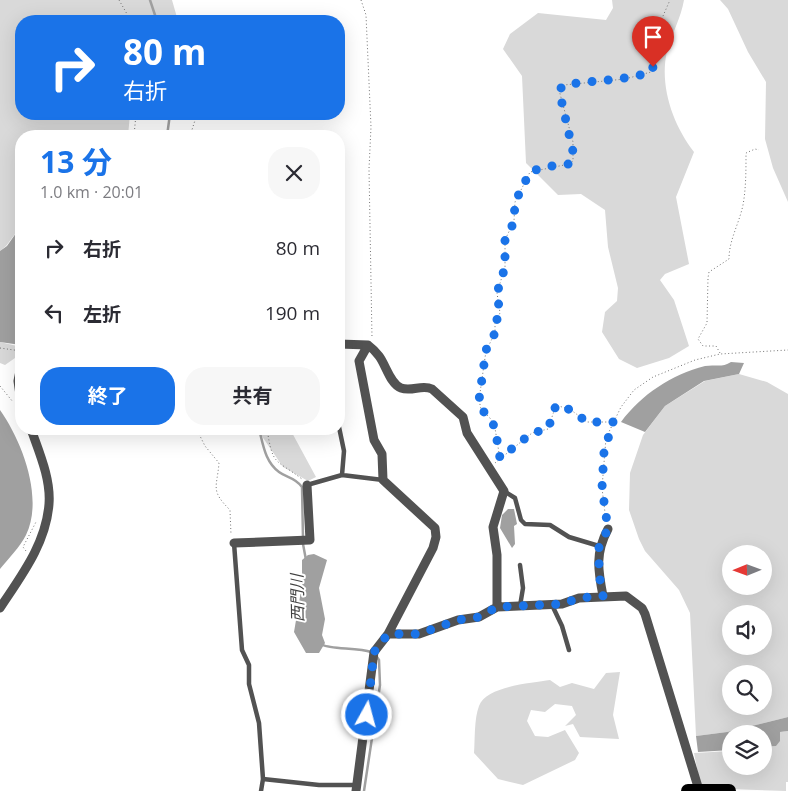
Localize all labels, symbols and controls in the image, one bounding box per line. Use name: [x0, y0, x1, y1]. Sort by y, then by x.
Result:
pin: [632, 16, 674, 67]
icon: arrive: [639, 23, 667, 51]
text: 80 m: [123, 28, 206, 75]
icon: right: [40, 35, 105, 100]
text: 右折: [123, 75, 167, 105]
text: 13 分: [40, 141, 112, 182]
button: close: [268, 147, 320, 199]
text: 1.0 km · 20:01: [40, 181, 143, 203]
icon: right: [40, 234, 68, 262]
text: 80 m: [276, 235, 320, 261]
text: 右折: [83, 236, 121, 262]
icon: left: [40, 299, 68, 327]
text: 190 m: [265, 300, 320, 326]
text: 左折: [83, 301, 121, 327]
button: 終了: [40, 367, 175, 425]
button: 共有: [185, 367, 320, 425]
north arrow: [722, 545, 772, 595]
map controls: [722, 545, 772, 775]
water label: 西門川: [286, 572, 308, 622]
button: sound: [722, 605, 772, 655]
button: search: [722, 665, 772, 715]
position arrow: [340, 688, 392, 740]
button: layers: [722, 725, 772, 775]

